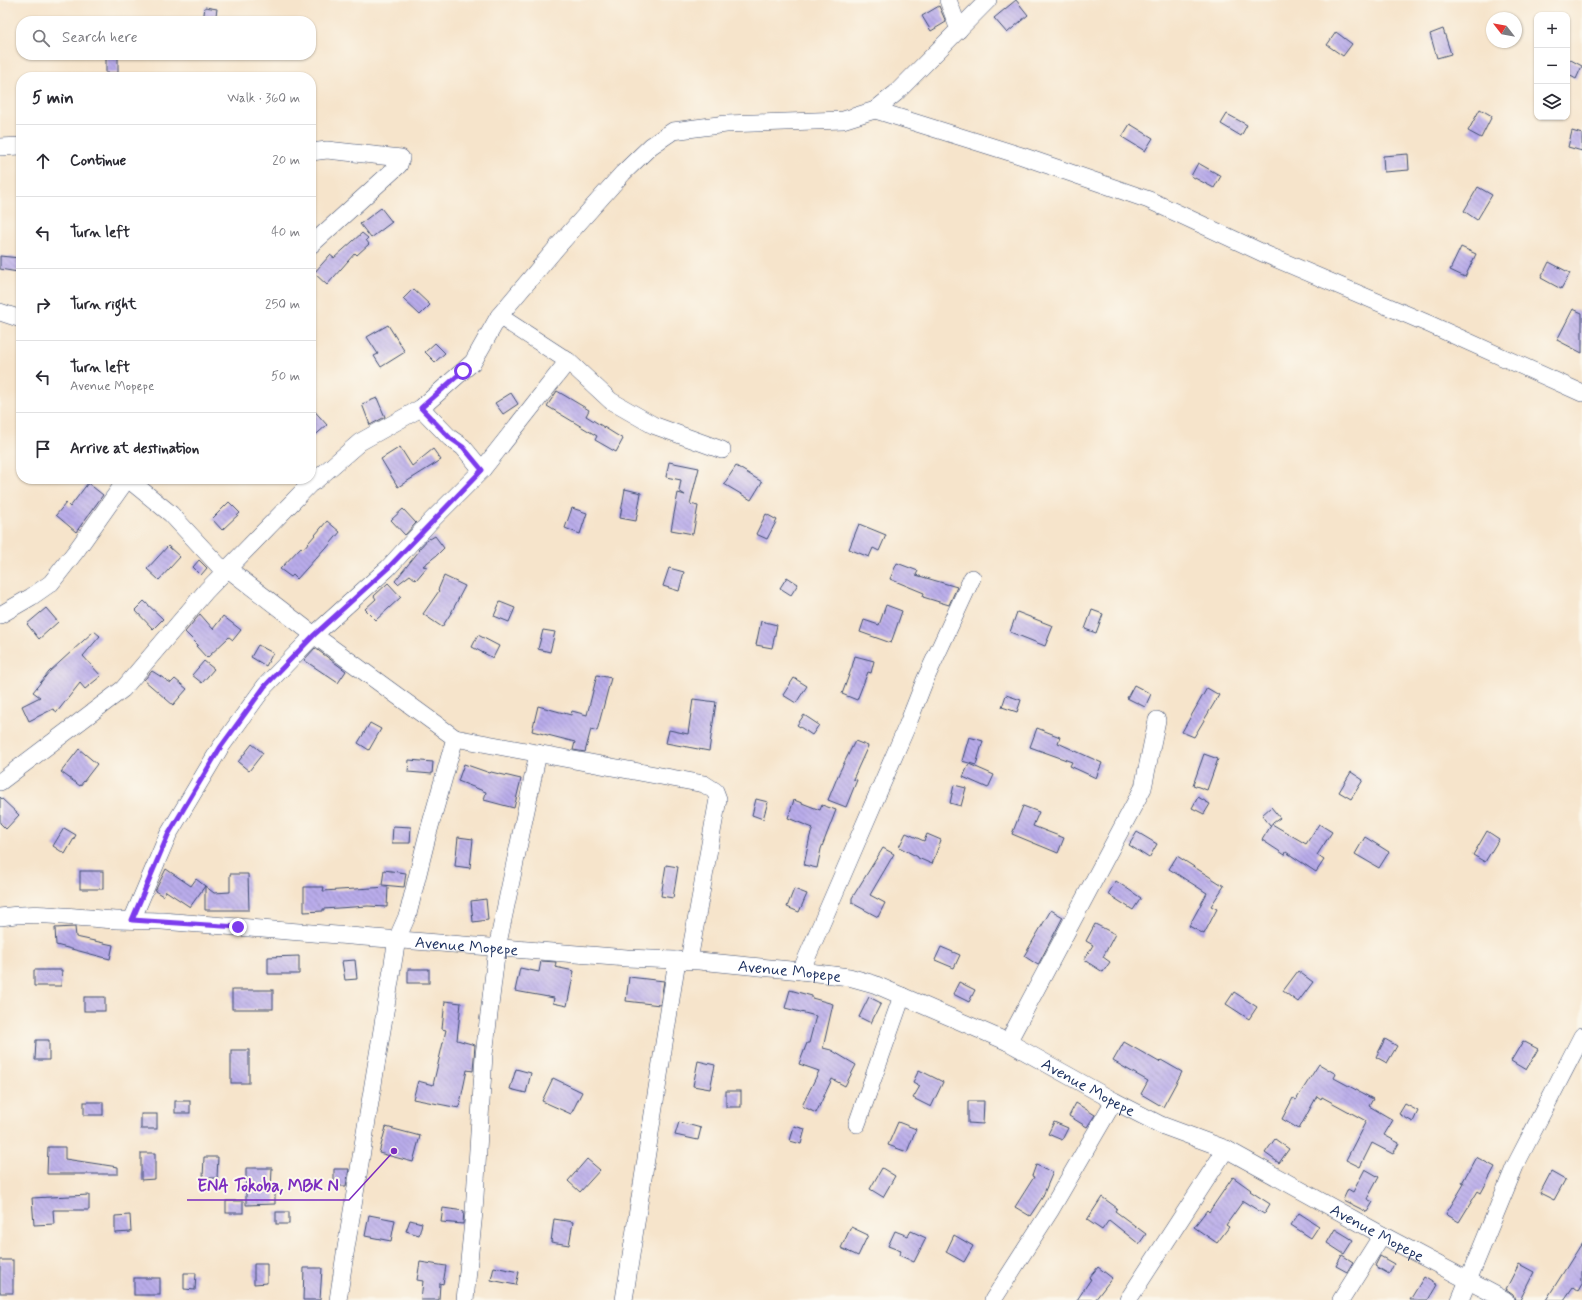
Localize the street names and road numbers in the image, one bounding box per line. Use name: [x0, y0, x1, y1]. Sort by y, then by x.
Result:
street label: Avenue Mopepe: [414, 932, 519, 961]
street label: Avenue Mopepe: [737, 956, 842, 988]
street label: Avenue Mopepe: [1037, 1054, 1139, 1122]
street label: Avenue Mopepe: [1326, 1200, 1428, 1267]

